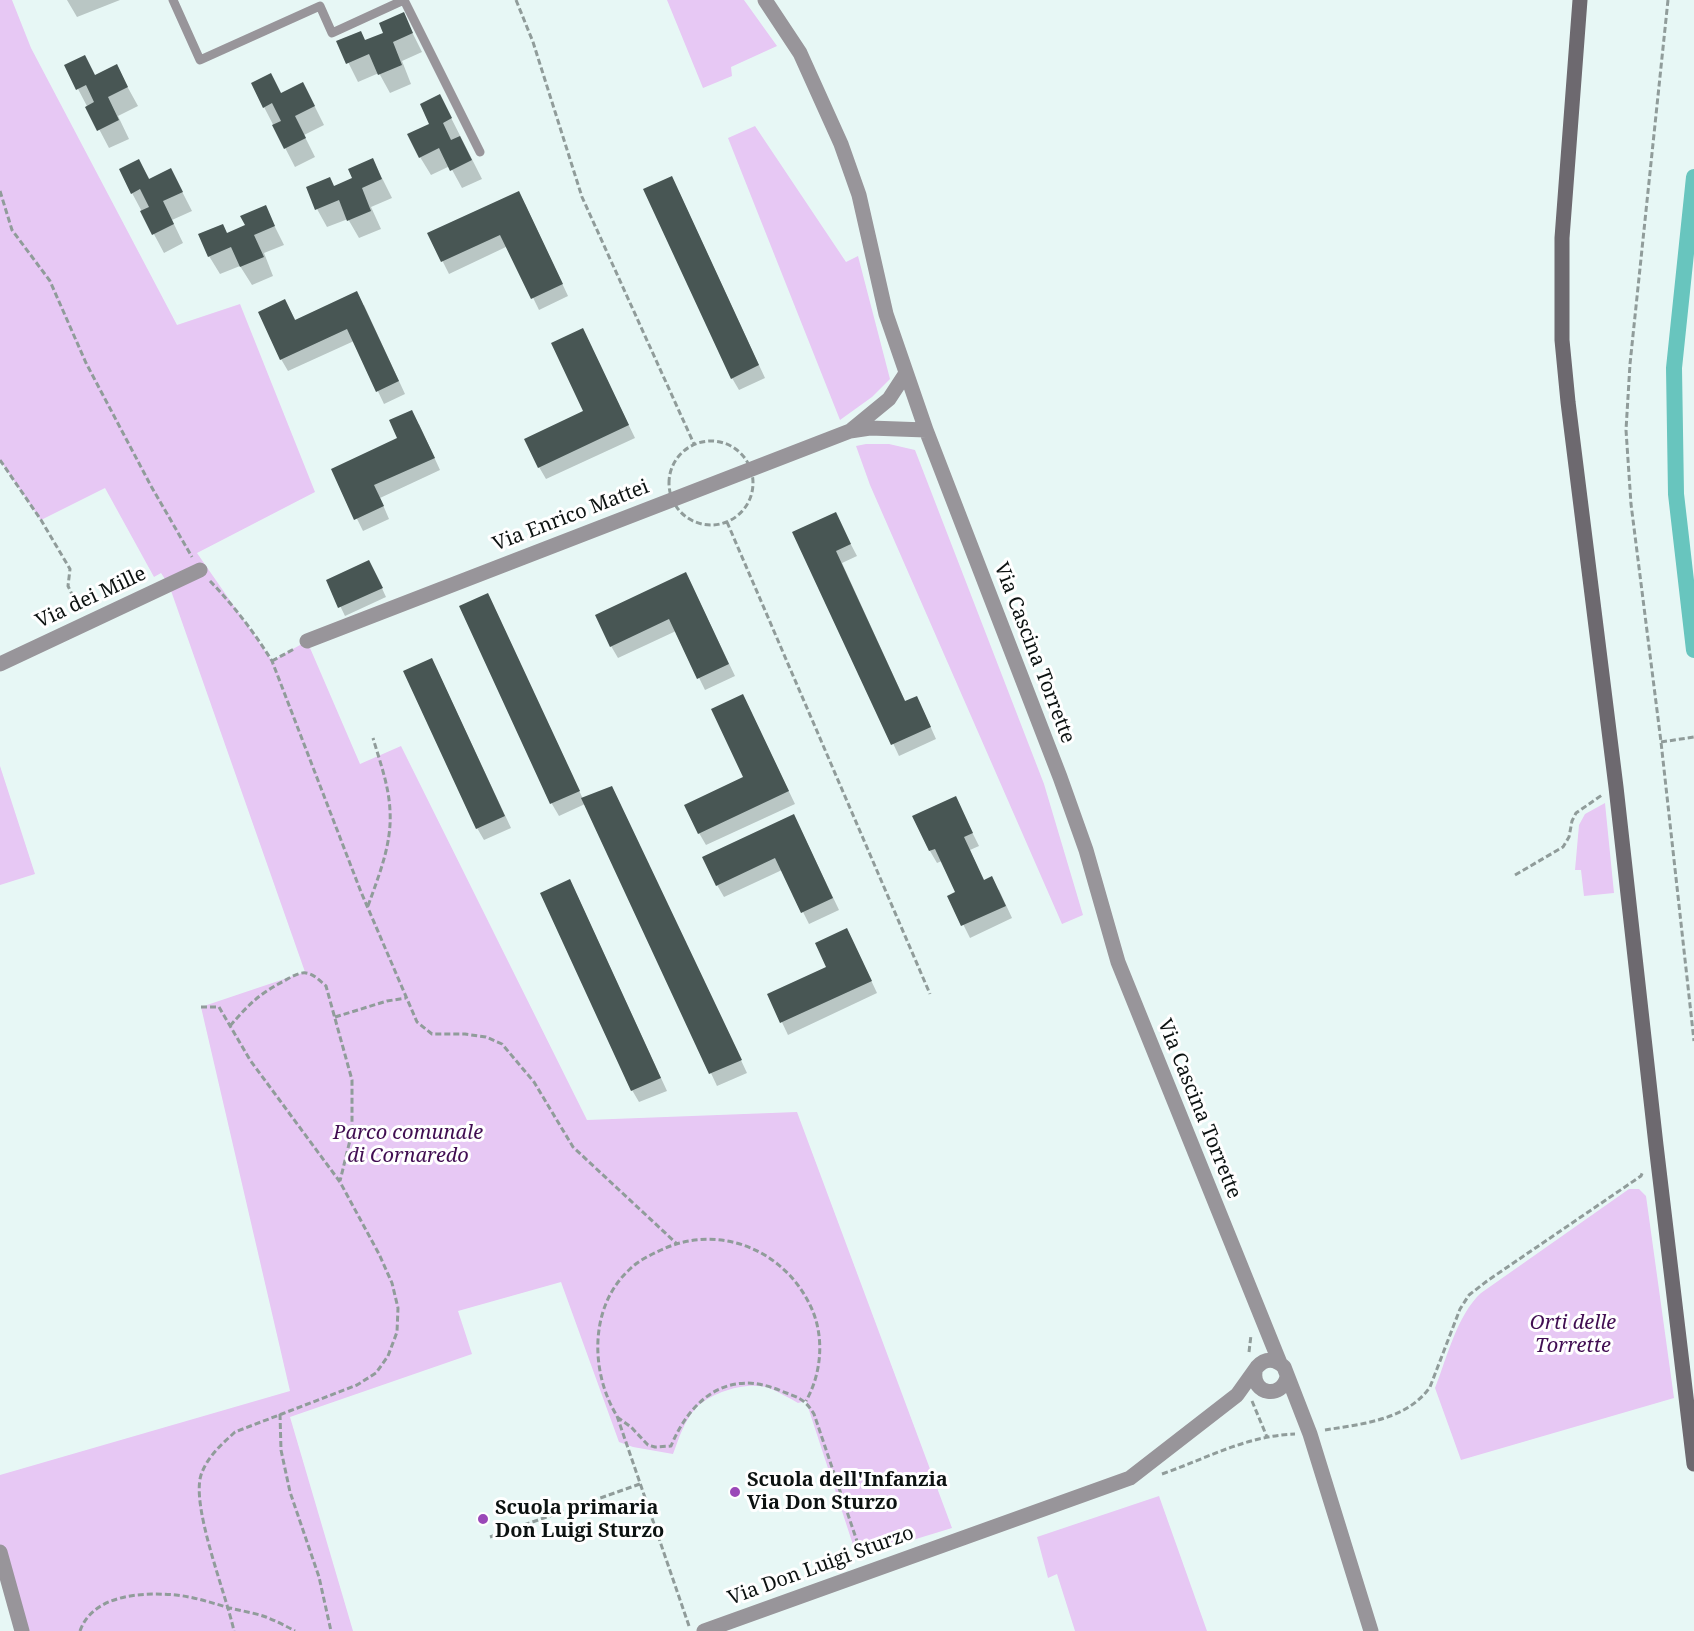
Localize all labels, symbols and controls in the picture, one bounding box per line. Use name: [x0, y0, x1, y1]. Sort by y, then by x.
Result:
street label: Via Enrico Mattei: [490, 475, 652, 557]
street label: Via Cascina Torrette: [988, 559, 1080, 747]
street label: Via dei Mille: [32, 562, 150, 634]
street label: Via Cascina Torrette: [1152, 1016, 1246, 1202]
park label: Parco comunale di Cornaredo: [333, 1121, 483, 1168]
park label: Orti delle Torrette: [1530, 1311, 1616, 1358]
place label: Scuola dell'Infanzia Via Don Sturzo: [747, 1468, 948, 1515]
marker: Scuola dell'Infanzia Via Don Sturzo: [728, 1485, 742, 1499]
place label: Scuola primaria Don Luigi Sturzo: [495, 1496, 664, 1543]
marker: Scuola primaria Don Luigi Sturzo: [476, 1512, 490, 1526]
street label: Via Don Luigi Sturzo: [725, 1521, 917, 1611]

